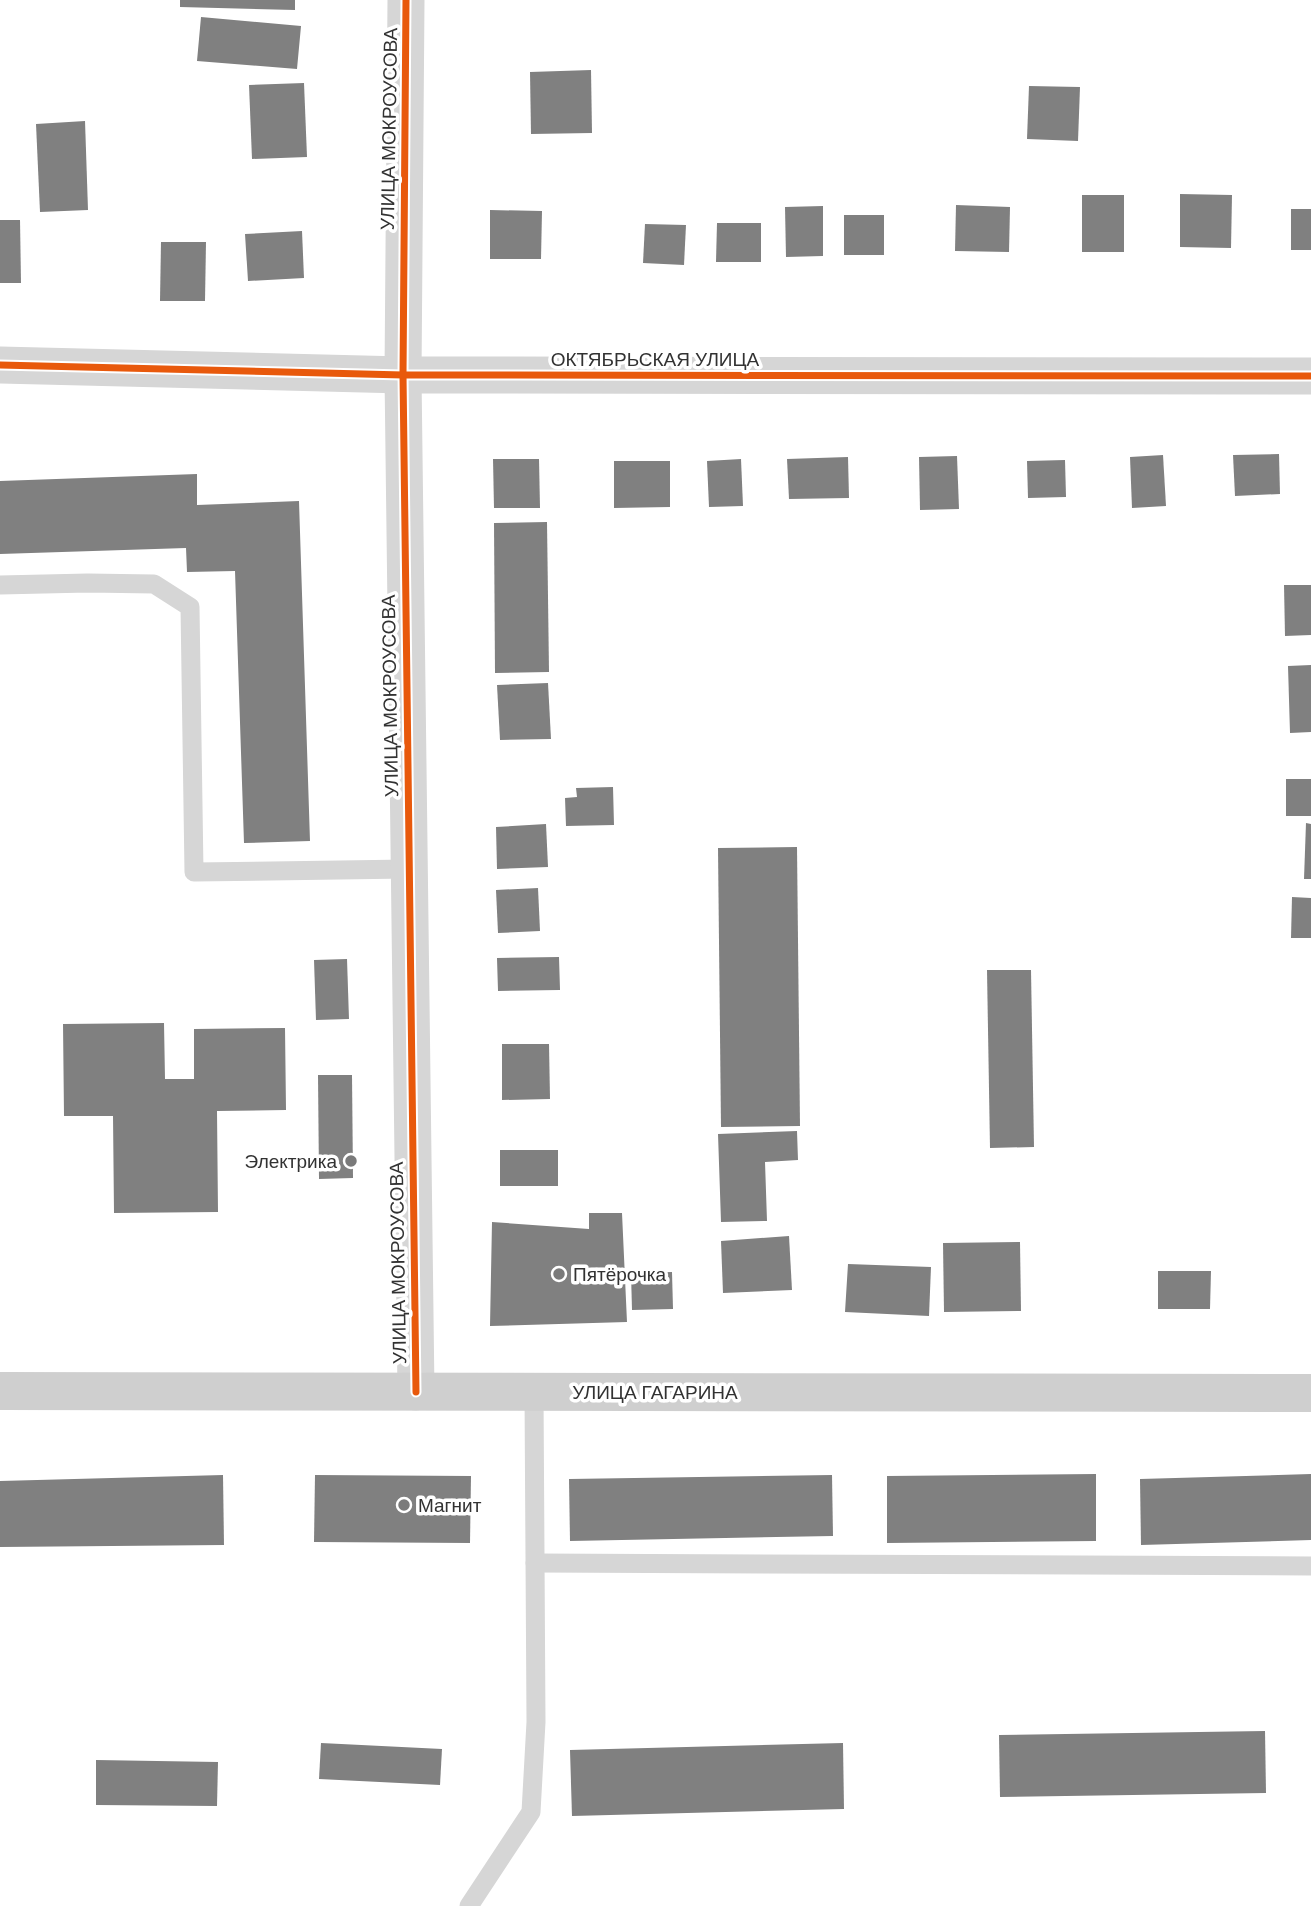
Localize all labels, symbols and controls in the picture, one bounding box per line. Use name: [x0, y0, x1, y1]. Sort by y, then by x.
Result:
street label: УЛИЦА МОКРОУСОВА: [375, 27, 403, 230]
street label: ОКТЯБРЬСКАЯ УЛИЦА: [551, 347, 760, 372]
street label: УЛИЦА МОКРОУСОВА: [376, 594, 404, 797]
place label: Электрика: [245, 1149, 337, 1174]
marker: Электрика: [343, 1153, 359, 1169]
street label: УЛИЦА МОКРОУСОВА: [384, 1161, 412, 1364]
place label: Пятёрочка: [573, 1262, 667, 1287]
marker: Пятёрочка: [551, 1266, 567, 1282]
street label: УЛИЦА ГАГАРИНА: [572, 1380, 738, 1405]
place label: Магнит: [418, 1493, 482, 1518]
marker: Магнит: [396, 1497, 412, 1513]

